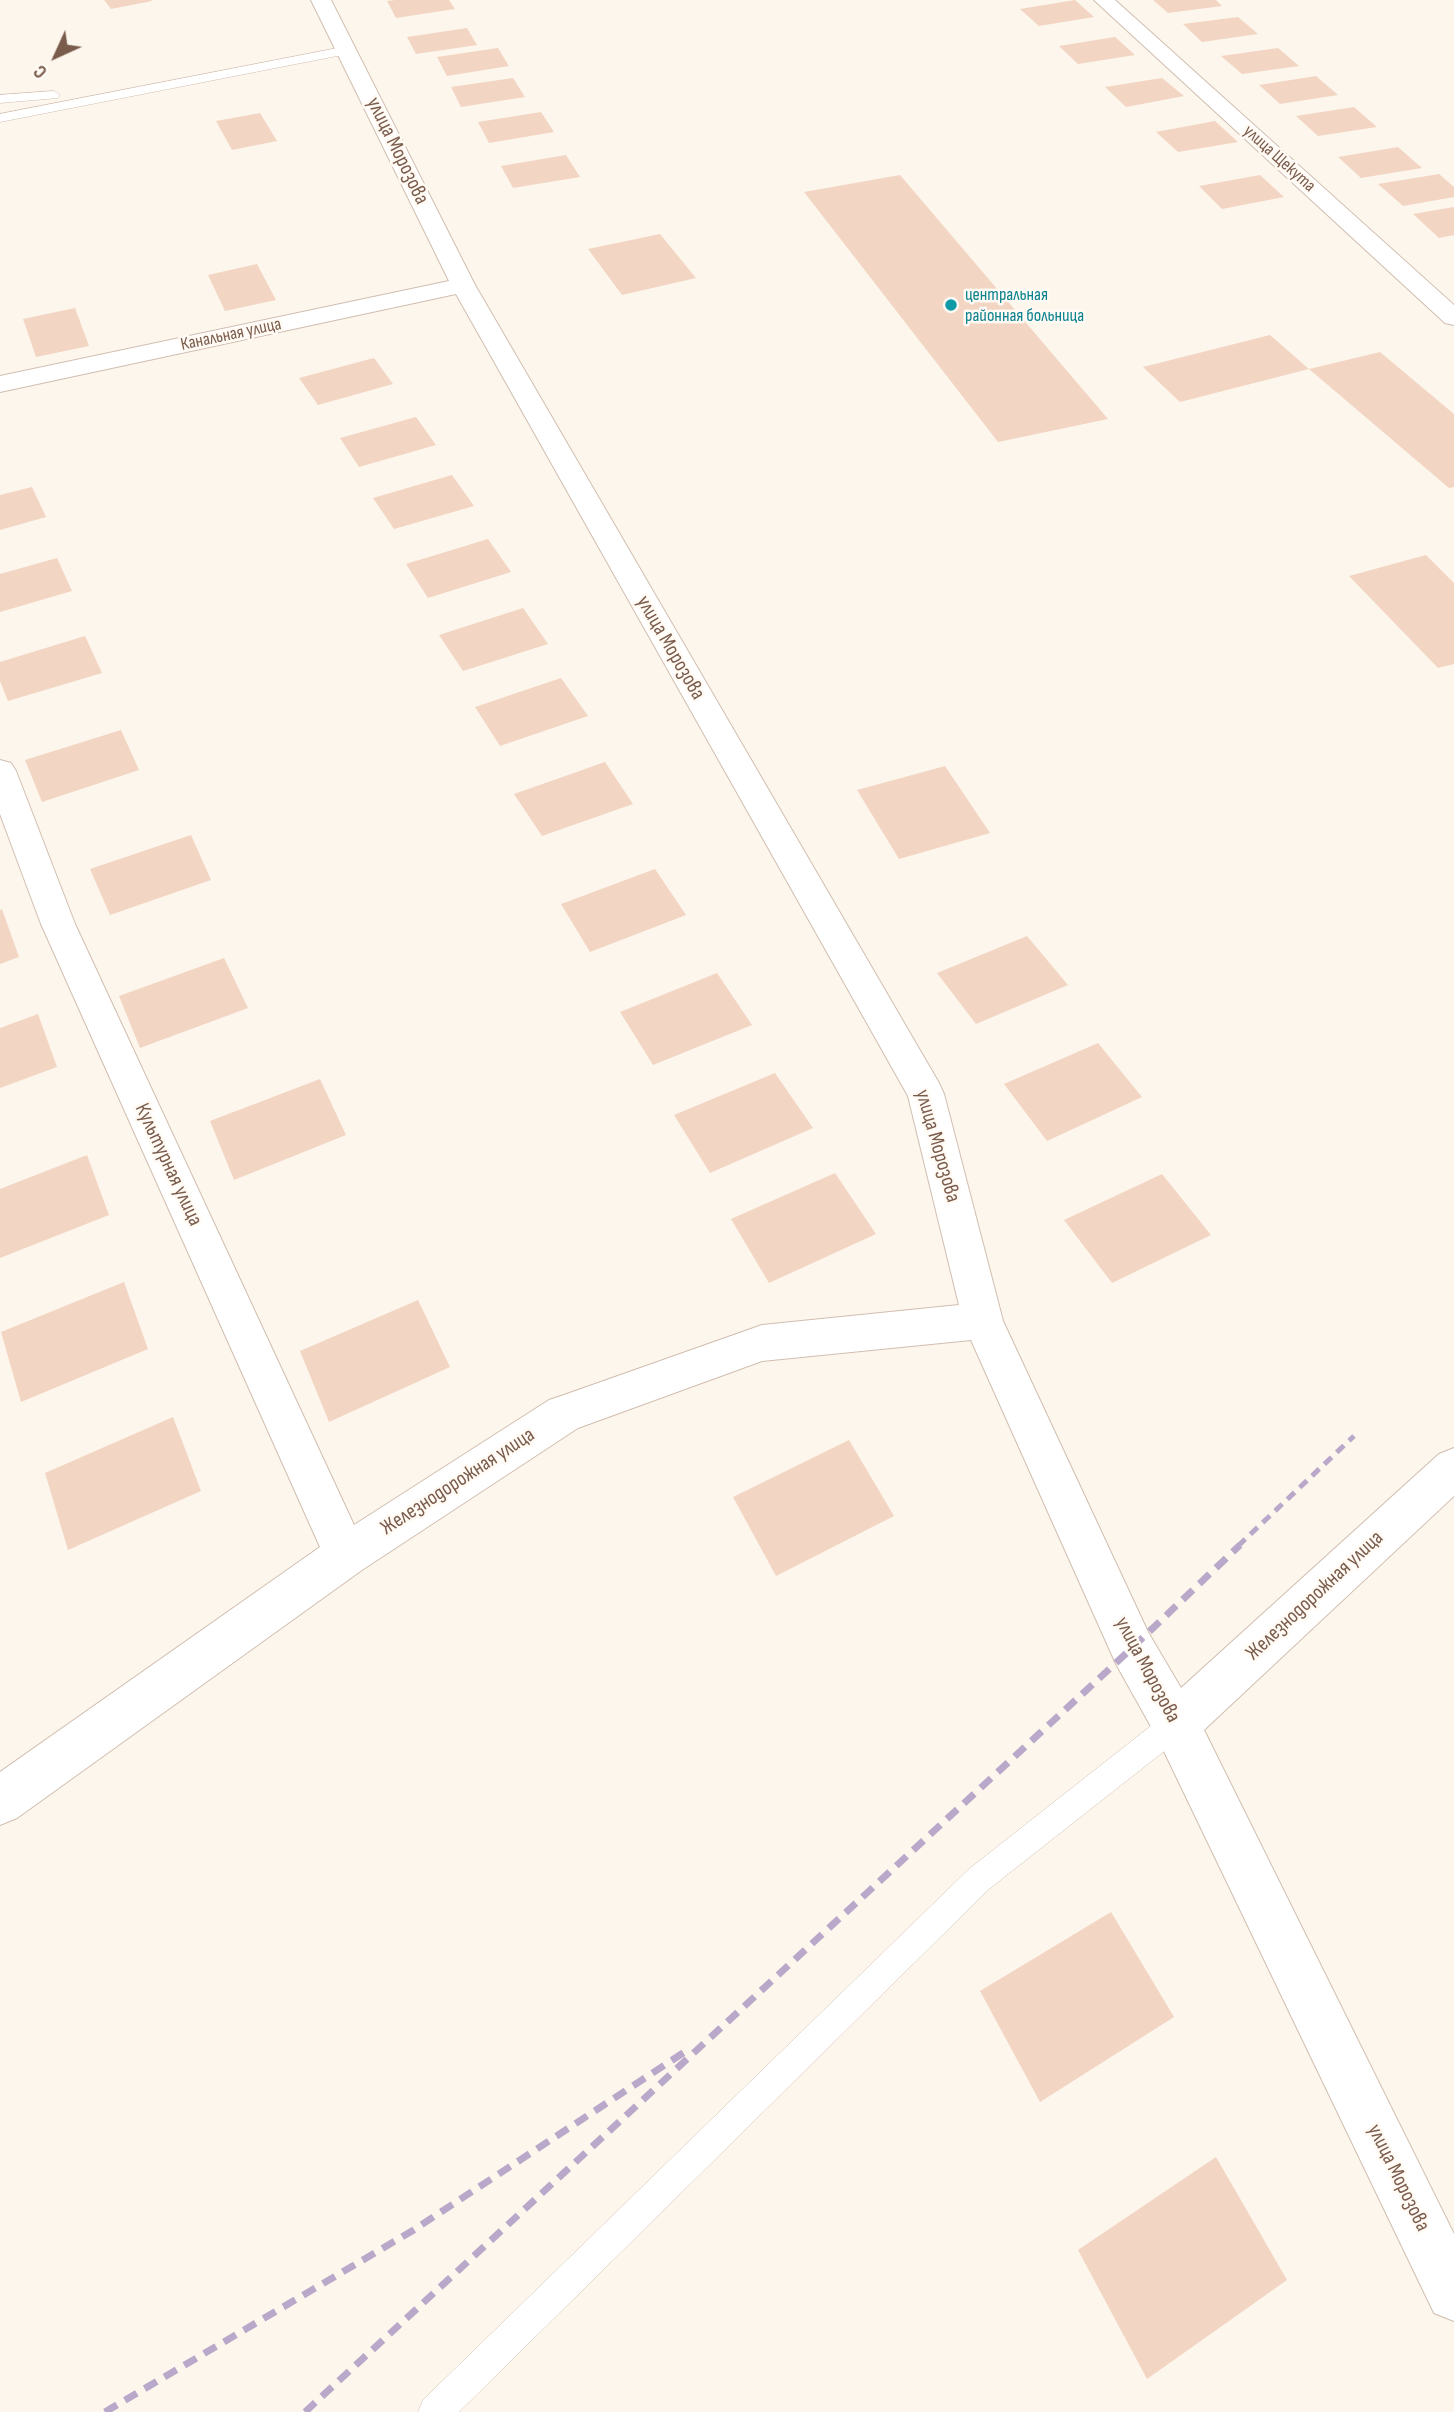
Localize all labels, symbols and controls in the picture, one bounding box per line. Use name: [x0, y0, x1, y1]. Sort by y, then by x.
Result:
north arrow: [21, 21, 91, 91]
text: С: [29, 60, 52, 83]
street label: улица Морозова: [360, 93, 434, 209]
street label: улица Щекута: [1238, 121, 1320, 197]
place label: центральная районная больница: [965, 284, 1084, 326]
marker: центральная районная больница: [943, 297, 959, 313]
street label: Канальная улица: [179, 314, 283, 356]
street label: улица Морозова: [630, 591, 710, 705]
street label: улица Морозова: [909, 1087, 965, 1205]
street label: Культурная улица: [129, 1100, 207, 1230]
street label: Железнодорожная улица: [376, 1423, 540, 1541]
street label: Железнодорожная улица: [1241, 1526, 1389, 1666]
street label: улица Морозова: [1109, 1613, 1185, 1727]
street label: улица Морозова: [1361, 2120, 1435, 2236]

